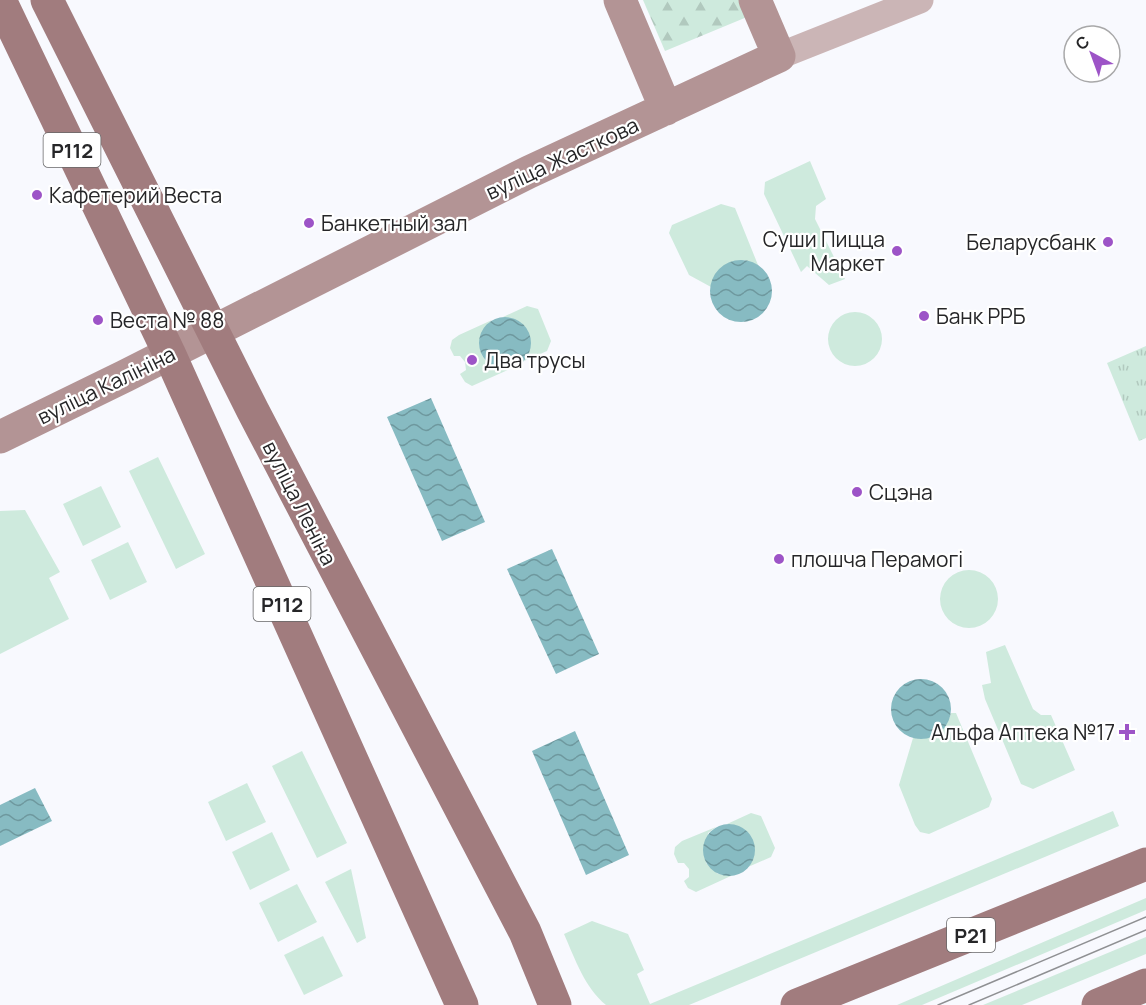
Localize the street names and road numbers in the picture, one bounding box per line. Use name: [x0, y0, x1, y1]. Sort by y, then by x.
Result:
street label: вуліца Жасткова: [481, 110, 643, 206]
road number: Р112: [44, 133, 100, 167]
street label: вуліца Калініна: [32, 339, 180, 431]
street label: вуліца Леніна: [257, 436, 343, 570]
road number: Р112: [254, 587, 310, 621]
road number: Р21: [947, 918, 995, 952]

